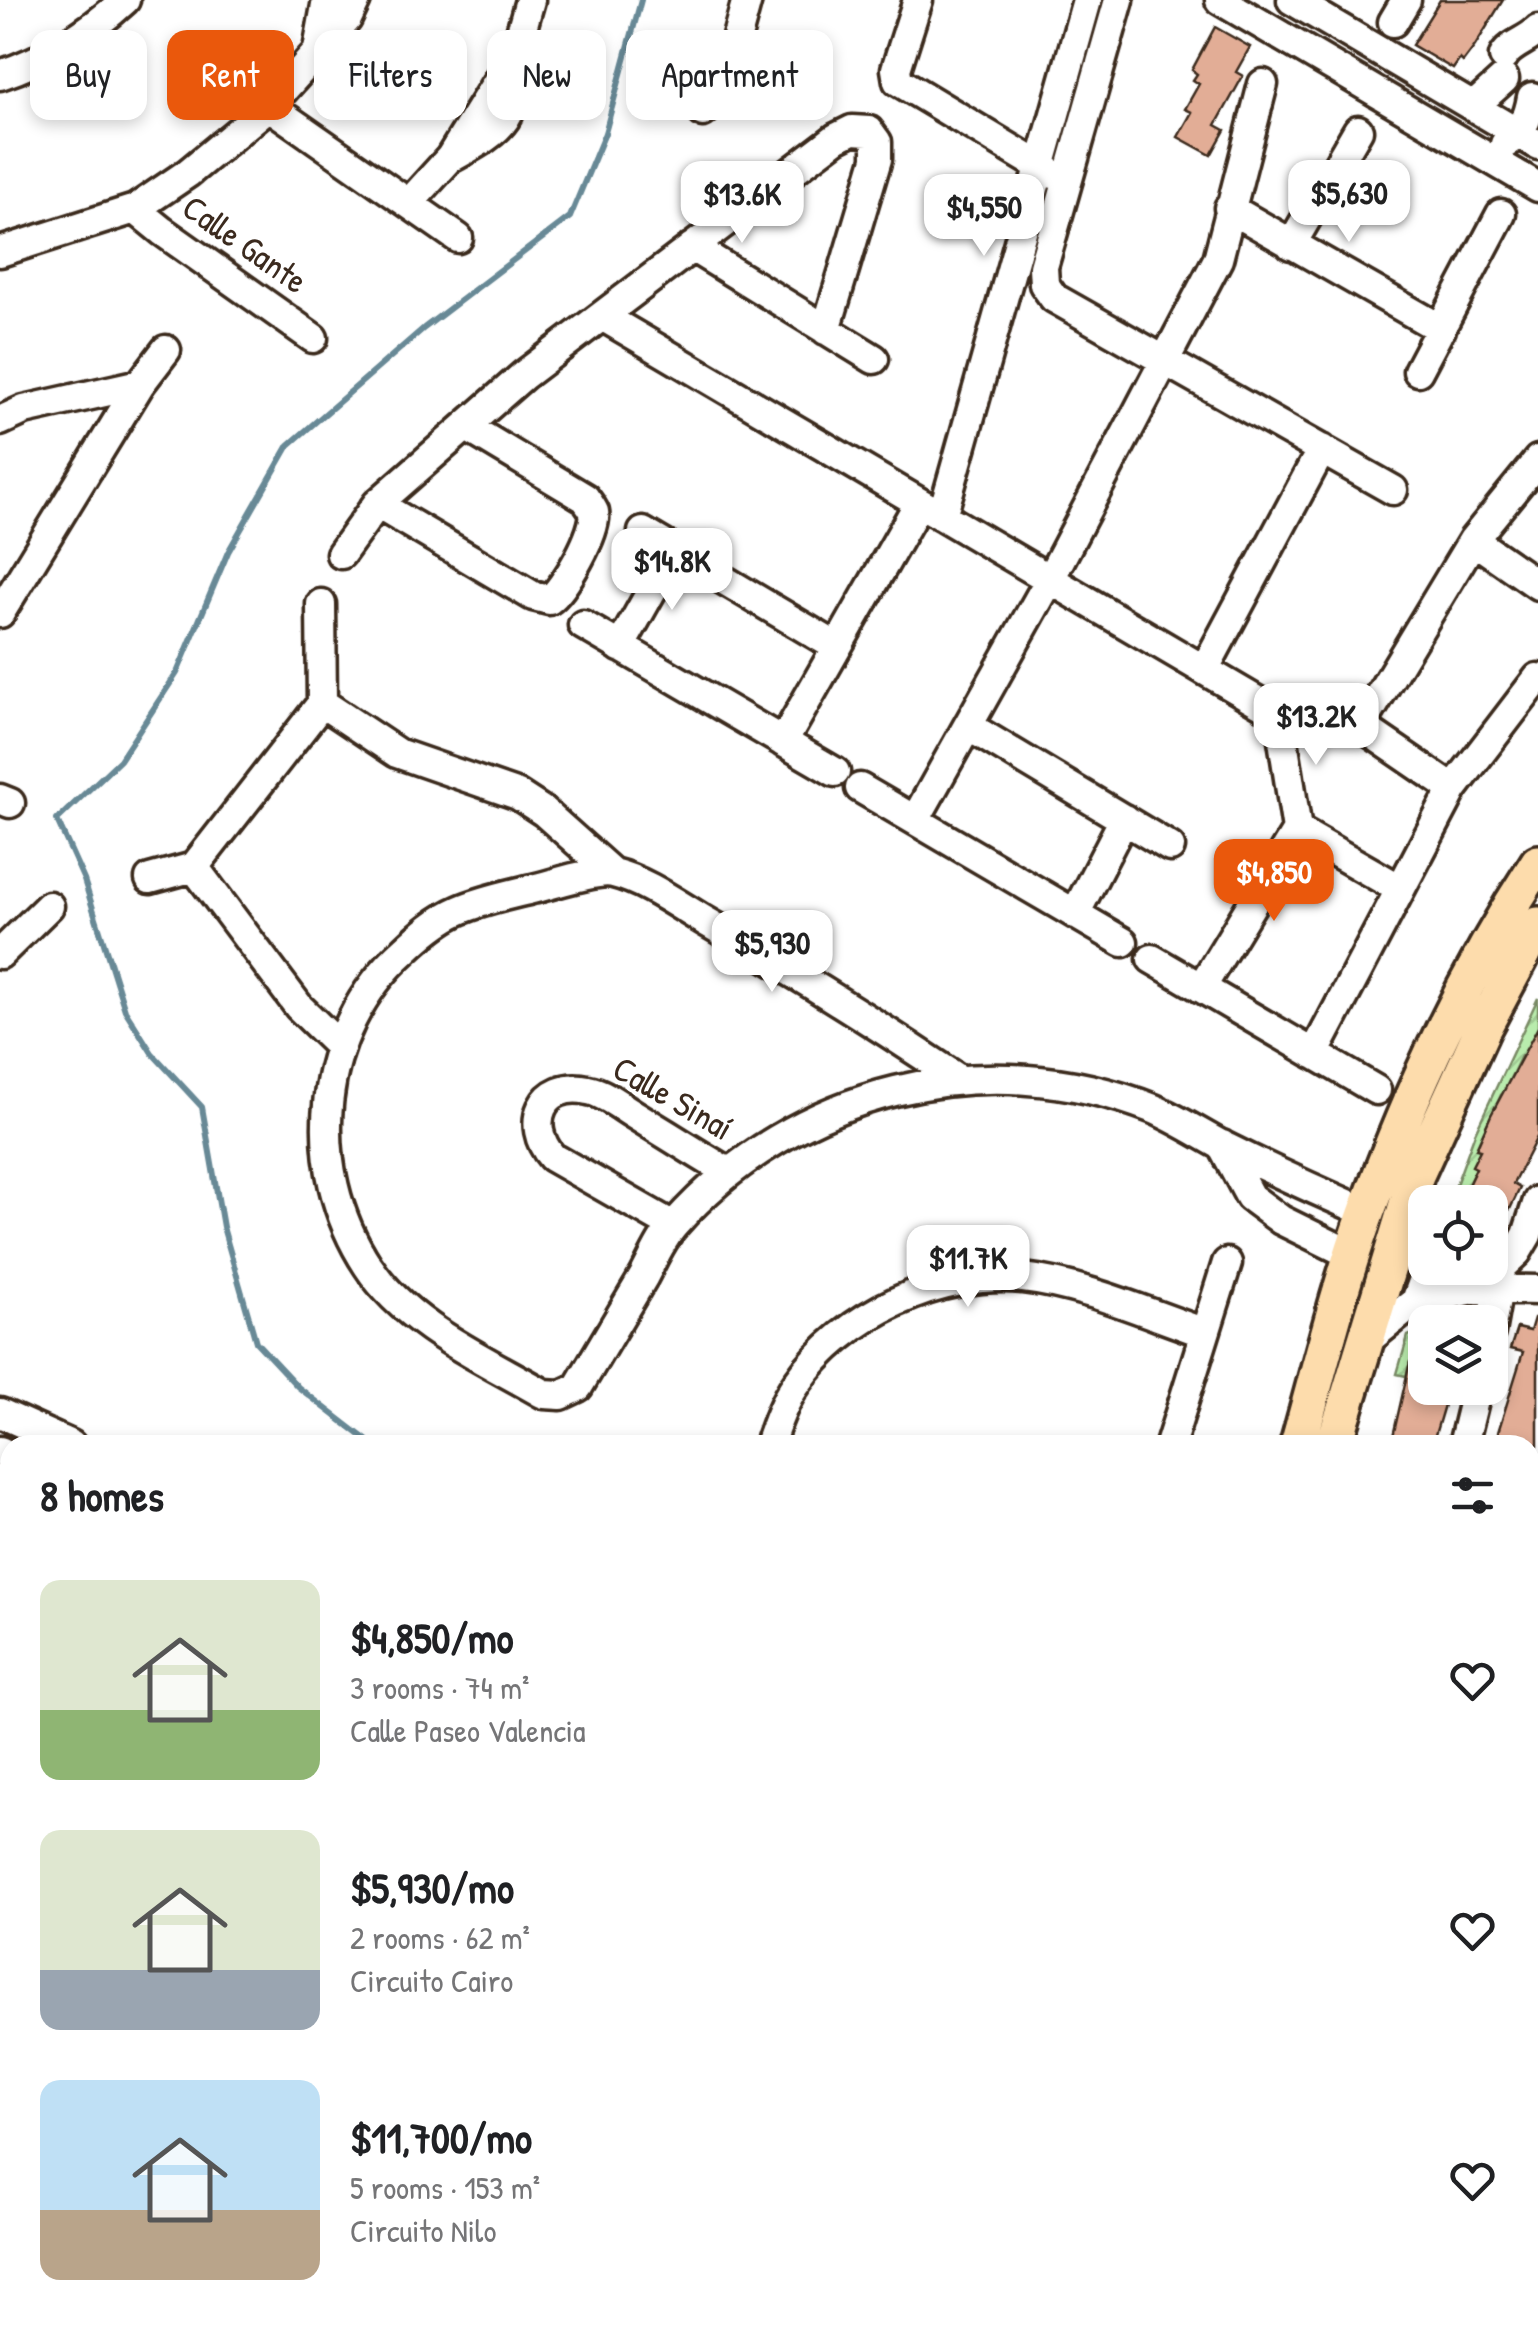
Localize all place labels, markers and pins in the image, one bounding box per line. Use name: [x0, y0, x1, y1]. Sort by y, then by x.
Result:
pin: $5,630: [1268, 160, 1430, 245]
pin: $13.6K: [661, 161, 823, 246]
pin: $4,550: [903, 174, 1065, 259]
pin: $14.8K: [591, 528, 753, 613]
pin: $13.2K: [1235, 683, 1397, 768]
pin: $4,850: [1193, 839, 1355, 924]
pin: $5,930: [691, 910, 853, 995]
pin: $11.7K: [887, 1225, 1049, 1310]

